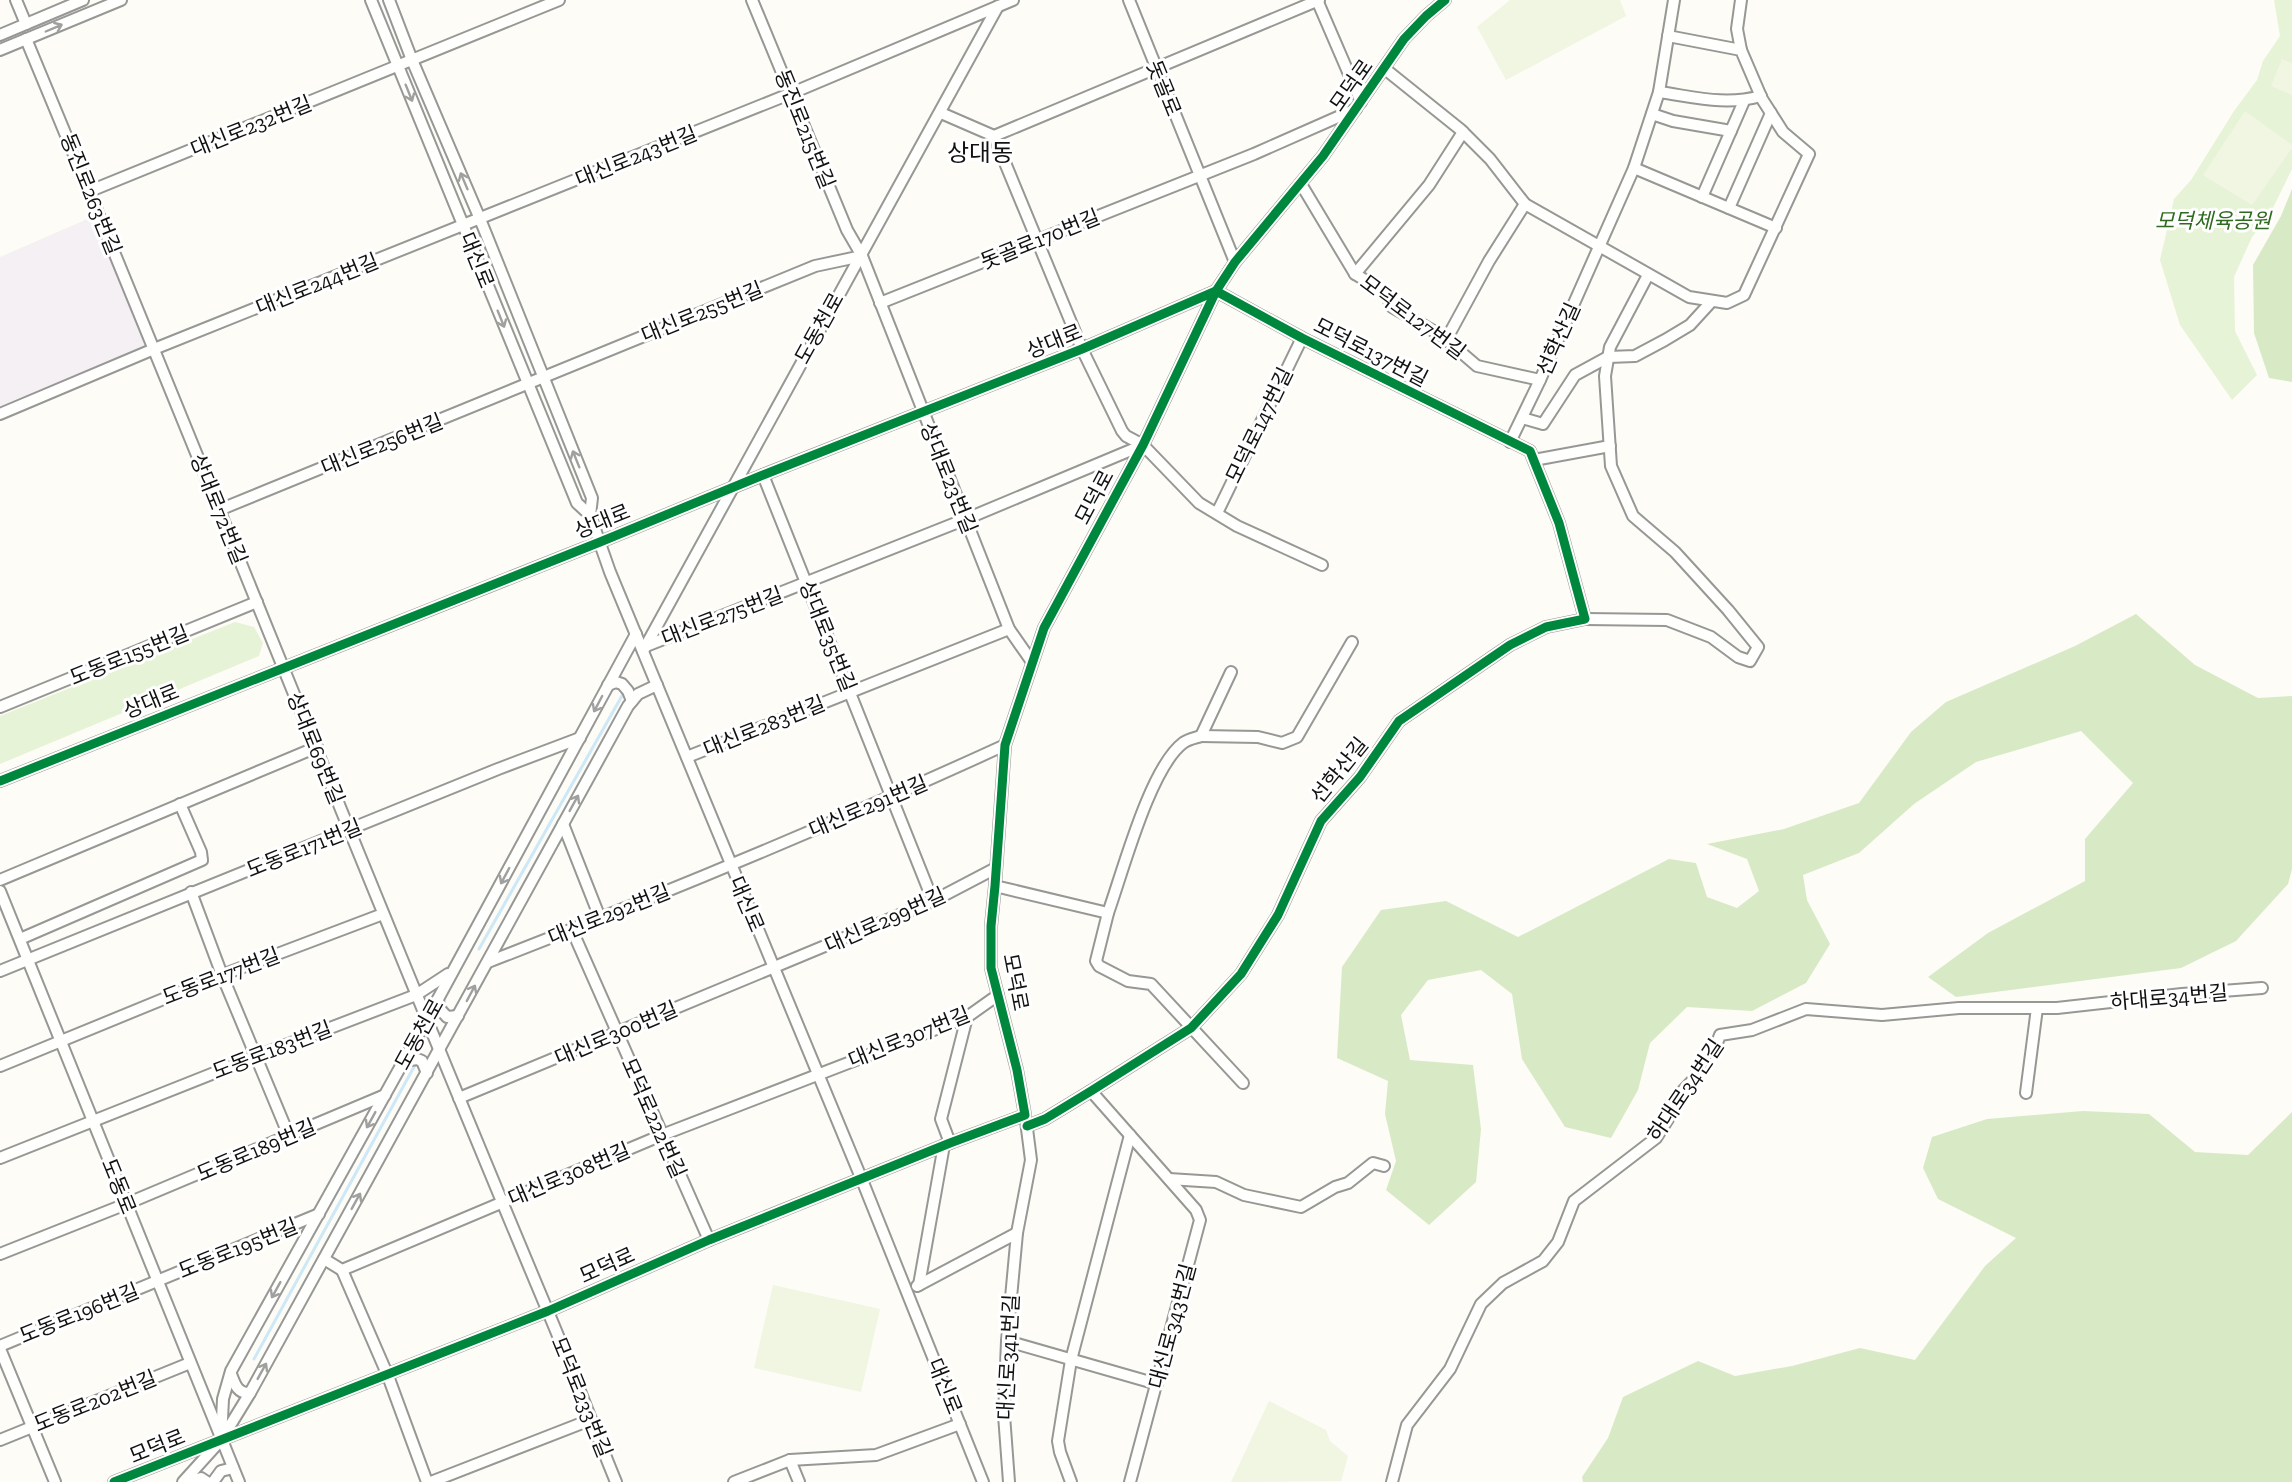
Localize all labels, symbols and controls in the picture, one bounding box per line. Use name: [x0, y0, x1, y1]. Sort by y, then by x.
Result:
one-way arrow: [44, 22, 63, 33]
street label: 모덕로: [1324, 54, 1378, 116]
street label: 돗골로: [1142, 56, 1186, 120]
street label: 동진로215번길: [770, 66, 840, 192]
one-way arrow: [404, 83, 415, 102]
street label: 대신로232번길: [187, 90, 315, 162]
street label: 대신로243번길: [572, 120, 700, 192]
street label: 동진로263번길: [55, 130, 127, 258]
district label: 상대동: [947, 138, 1013, 167]
one-way arrow: [458, 173, 469, 191]
street label: 돗골로170번길: [977, 204, 1103, 274]
park label: 모덕체육공원: [2155, 208, 2273, 233]
street label: 대신로: [455, 228, 499, 292]
street label: 대신로244번길: [252, 248, 382, 320]
street label: 모덕로127번길: [1355, 269, 1471, 365]
street label: 대신로255번길: [638, 276, 766, 348]
street label: 도동천로: [789, 288, 849, 368]
street label: 선학산길: [1531, 299, 1585, 379]
one-way arrow: [496, 310, 507, 328]
street label: 모덕로137번길: [1310, 313, 1432, 391]
street label: 상대로: [1022, 319, 1086, 363]
street label: 모덕로147번길: [1220, 363, 1298, 487]
street label: 대신로256번길: [317, 408, 447, 480]
street label: 상대로23번길: [915, 419, 983, 537]
street label: 상대로72번길: [185, 450, 253, 568]
one-way arrow: [570, 451, 581, 469]
street label: 모덕로: [1069, 466, 1119, 528]
street label: 상대로: [570, 499, 634, 543]
street label: 상대로35번길: [794, 577, 862, 695]
street label: 대신로275번길: [658, 581, 786, 651]
street label: 도동로155번길: [66, 620, 192, 690]
street label: 상대로: [119, 679, 183, 723]
street label: 상대로69번길: [282, 688, 350, 808]
street label: 대신로283번길: [700, 690, 828, 762]
one-way arrow: [592, 695, 604, 712]
street label: 선학산길: [1305, 732, 1373, 808]
street label: 대신로291번길: [805, 770, 931, 842]
one-way arrow: [569, 795, 580, 813]
street label: 도동로171번길: [243, 814, 365, 882]
one-way arrow: [499, 866, 510, 884]
street label: 대신로: [724, 872, 770, 936]
street label: 대신로292번길: [544, 878, 674, 950]
street label: 대신로299번길: [821, 882, 949, 958]
street label: 도동로177번길: [159, 942, 283, 1010]
street label: 모덕로: [998, 951, 1034, 1013]
street label: 하대로34번길: [2109, 979, 2229, 1015]
one-way arrow: [465, 985, 477, 1002]
street label: 도동천로: [389, 994, 449, 1074]
street label: 대신로300번길: [551, 996, 681, 1070]
street label: 대신로307번길: [845, 1001, 973, 1073]
street label: 도동로183번길: [209, 1016, 335, 1084]
street label: 하대로34번길: [1642, 1034, 1728, 1146]
street label: 모덕로222번길: [616, 1054, 692, 1182]
one-way arrow: [365, 1111, 377, 1128]
street label: 도동로189번길: [193, 1114, 319, 1186]
street label: 대신로308번길: [504, 1137, 634, 1211]
street label: 도동로: [97, 1154, 141, 1218]
one-way arrow: [351, 1192, 362, 1210]
street label: 도동로195번길: [175, 1213, 301, 1283]
street label: 모덕로: [575, 1242, 639, 1288]
street label: 대신로343번길: [1143, 1261, 1201, 1391]
street label: 도동로196번길: [15, 1278, 143, 1348]
one-way arrow: [270, 1281, 281, 1299]
street label: 대신로341번길: [992, 1293, 1024, 1421]
street label: 모덕로233번길: [546, 1333, 618, 1461]
street label: 대신로: [923, 1354, 967, 1418]
one-way arrow: [256, 1363, 268, 1380]
street label: 도동로202번길: [30, 1365, 160, 1437]
street label: 모덕로: [125, 1424, 189, 1468]

